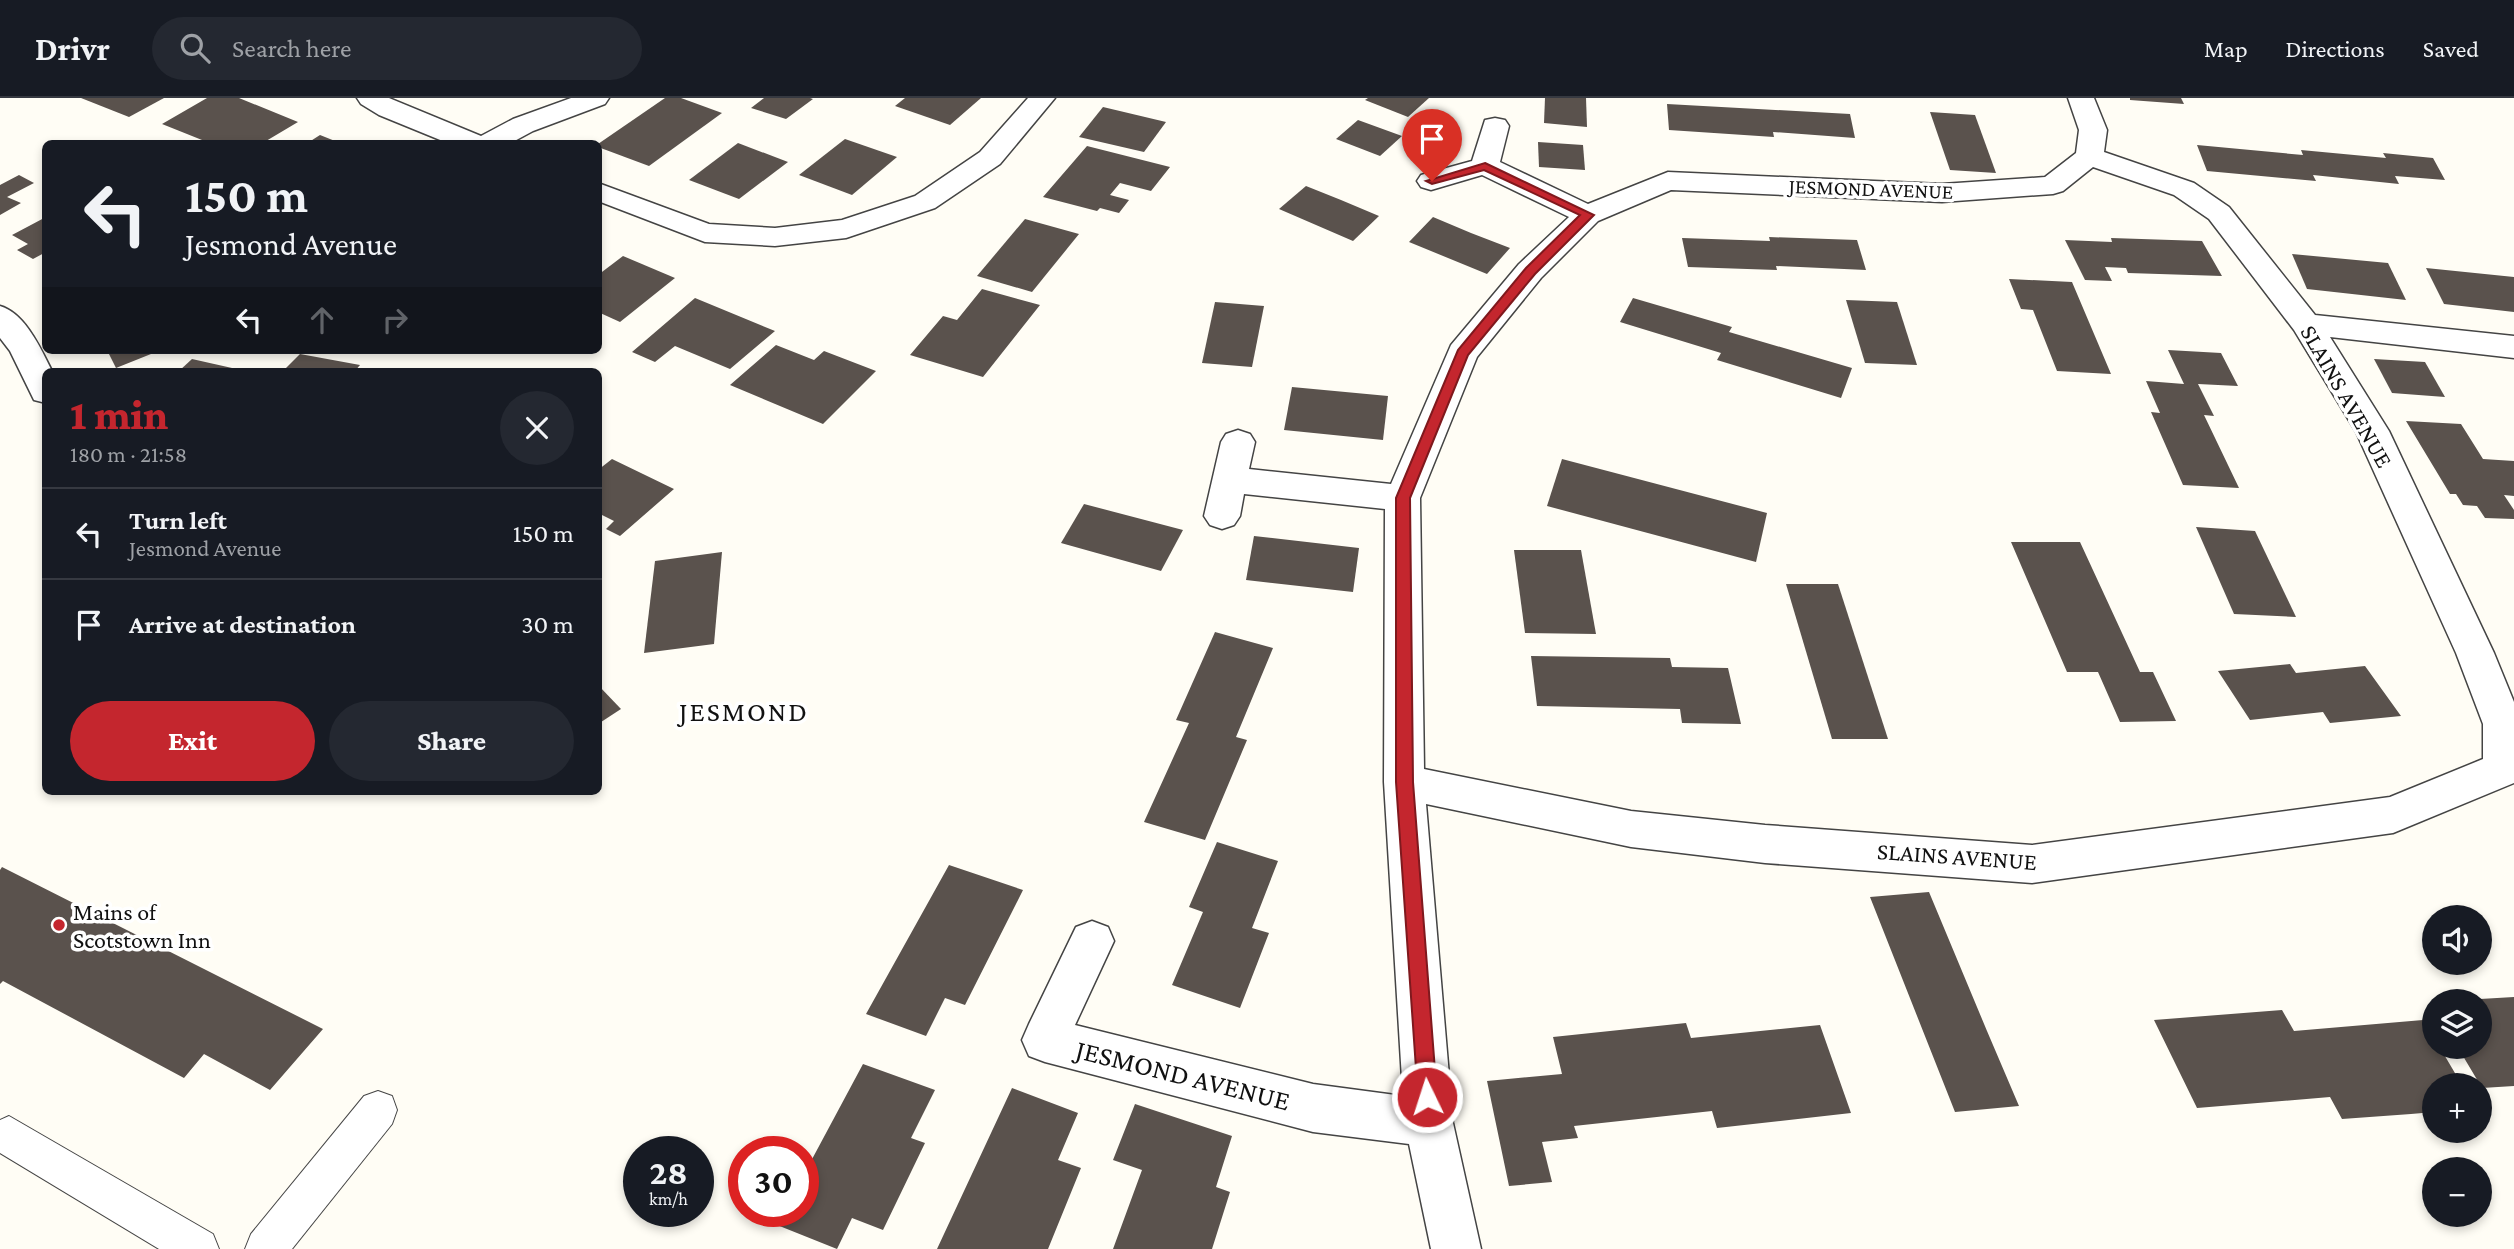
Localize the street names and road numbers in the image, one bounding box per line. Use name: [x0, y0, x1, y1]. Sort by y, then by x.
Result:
street label: JESMOND AVENUE: [1786, 174, 1954, 204]
street label: SLAINS AVENUE: [2295, 320, 2399, 472]
street label: SLAINS AVENUE: [1876, 837, 2038, 875]
street label: JESMOND AVENUE: [1070, 1033, 1293, 1117]

